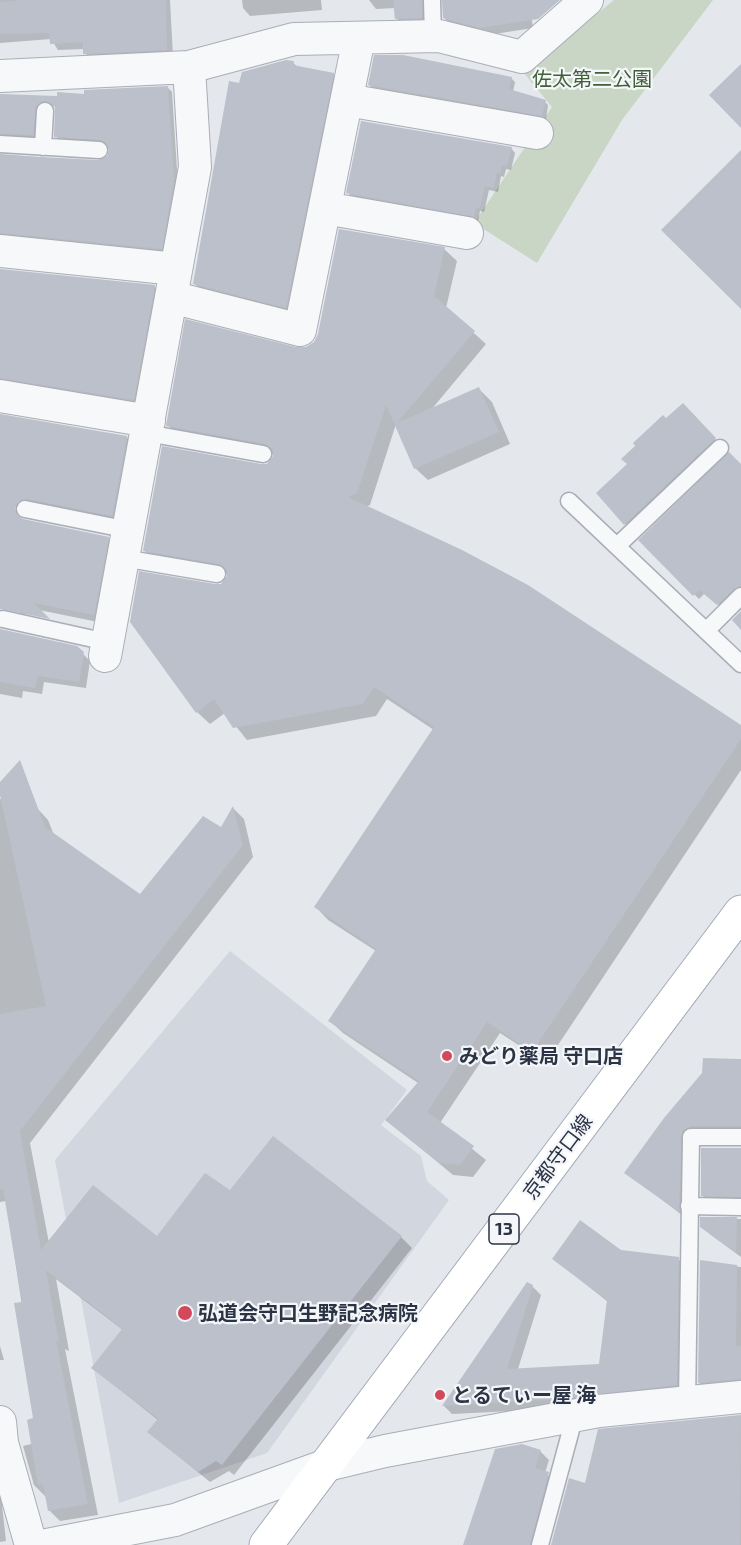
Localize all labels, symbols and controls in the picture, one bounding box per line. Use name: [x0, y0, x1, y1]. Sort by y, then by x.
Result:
park label: 佐太第二公園: [532, 67, 652, 91]
place label: みどり薬局 守口店: [459, 1044, 623, 1068]
marker: みどり薬局 守口店: [440, 1049, 454, 1063]
street label: 京都守口線: [518, 1110, 598, 1204]
road number: 13: [489, 1214, 519, 1244]
place label: 弘道会守口生野記念病院: [198, 1301, 418, 1325]
marker: 弘道会守口生野記念病院: [176, 1304, 194, 1322]
place label: とるてぃー屋 海: [452, 1383, 596, 1407]
marker: とるてぃー屋 海: [433, 1388, 447, 1402]

